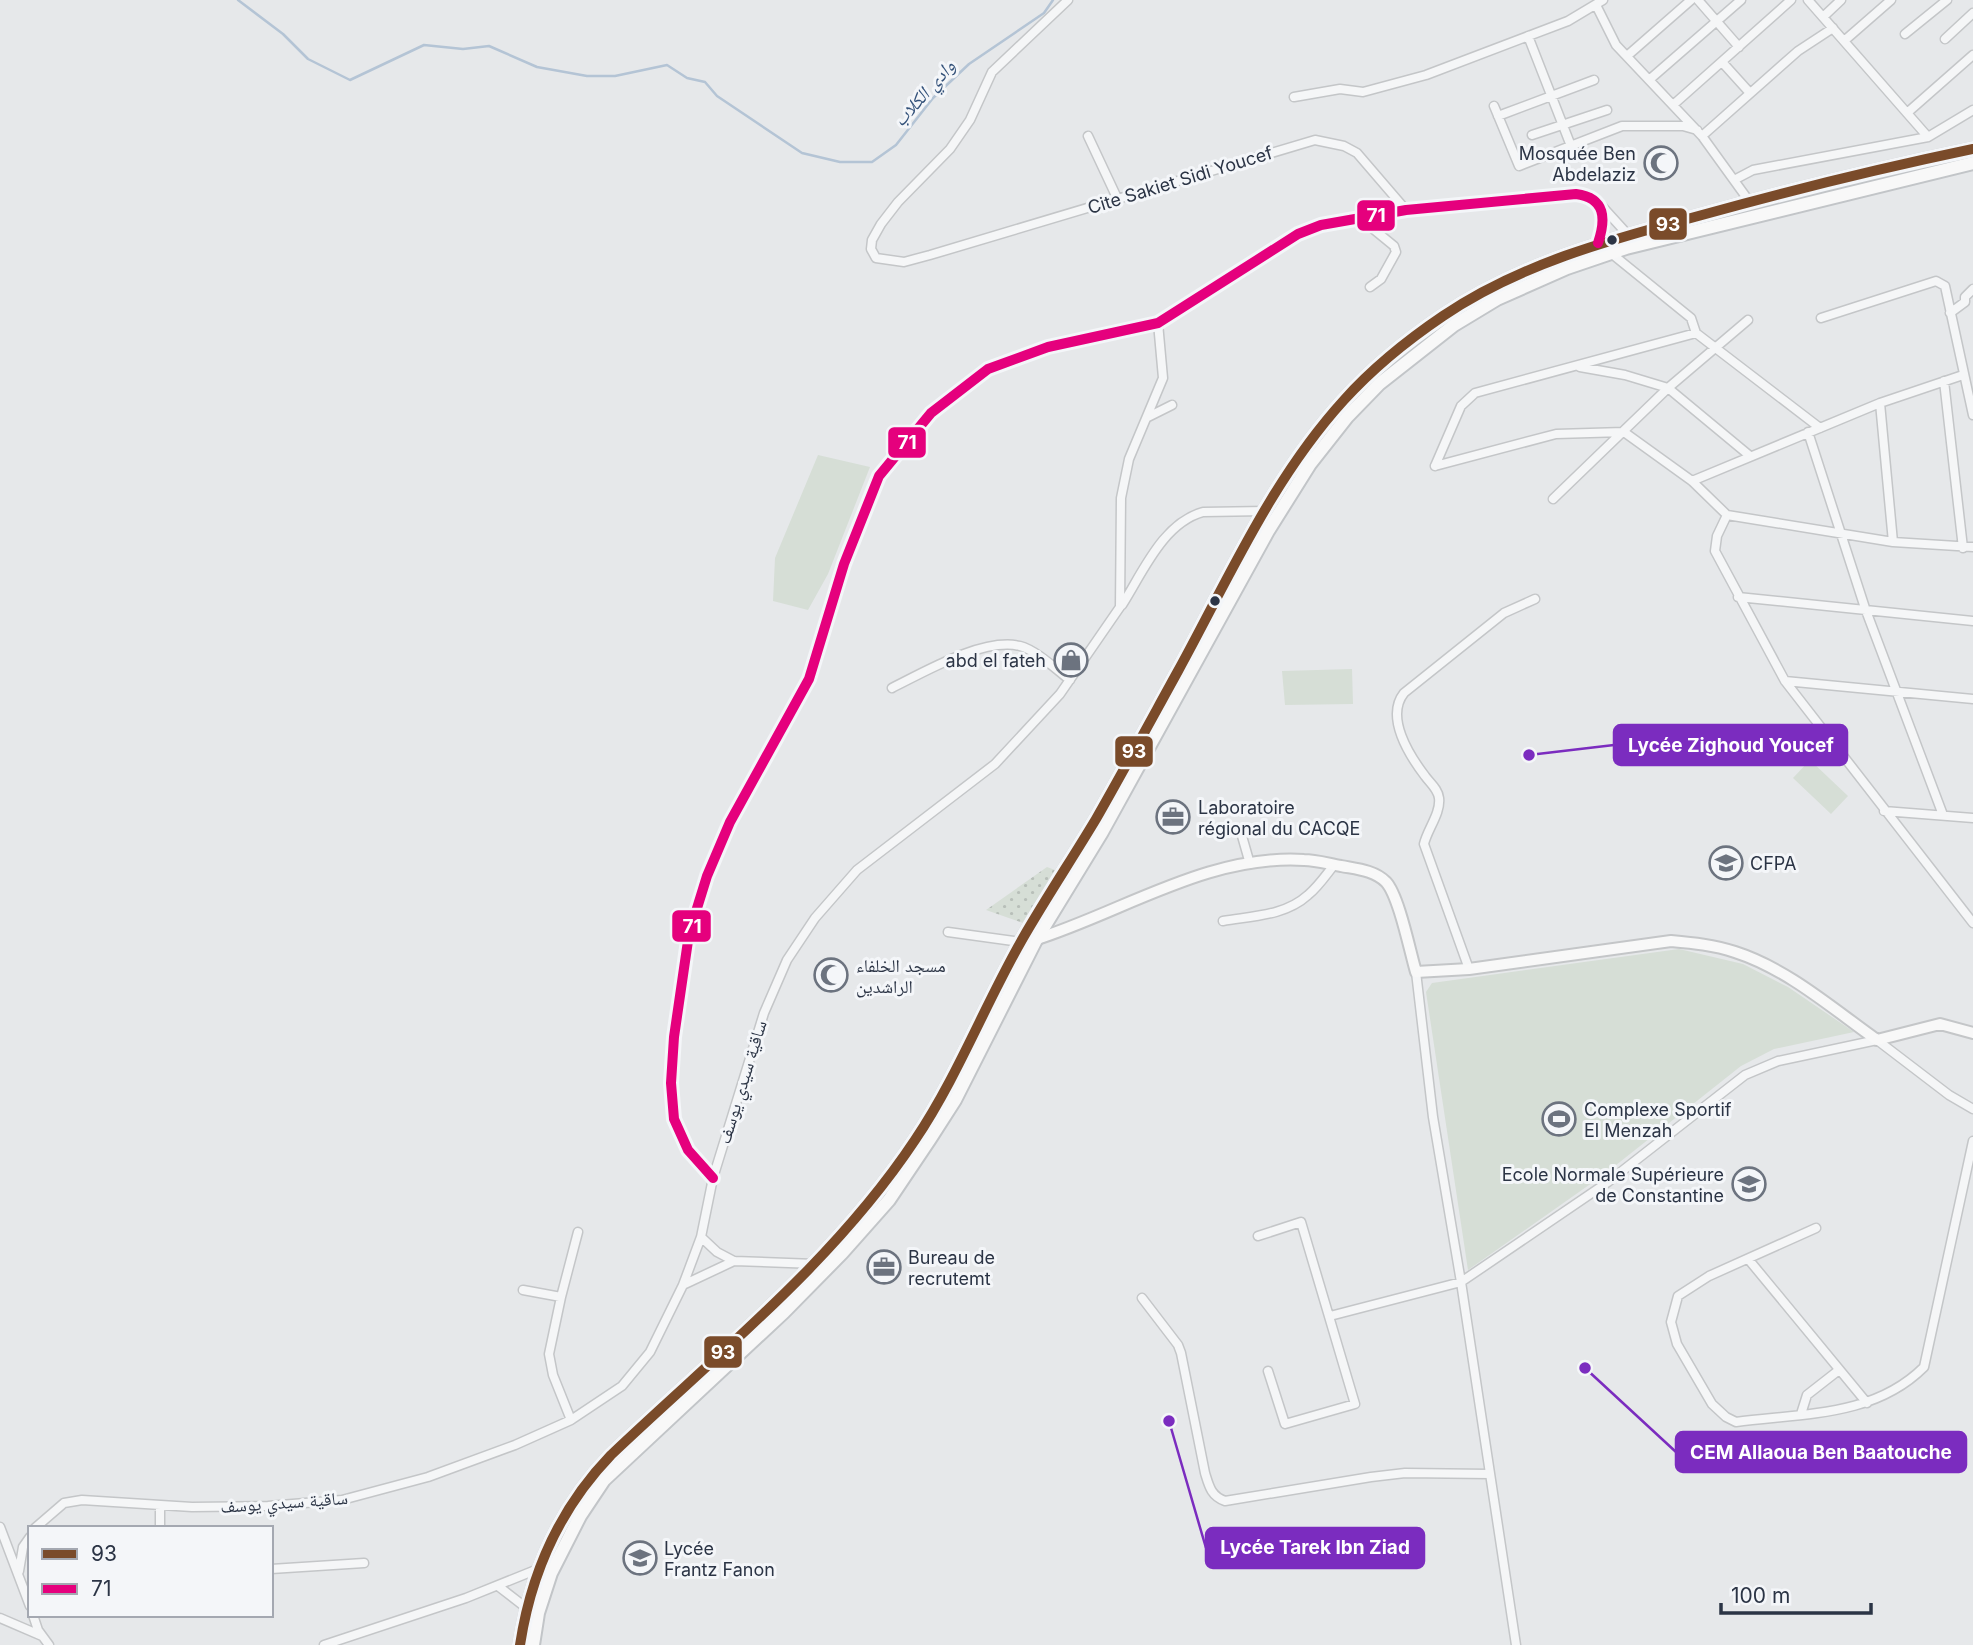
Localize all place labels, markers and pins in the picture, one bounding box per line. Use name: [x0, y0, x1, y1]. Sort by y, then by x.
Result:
place label: Mosquée Ben Abdelaziz: [1519, 143, 1636, 185]
mosque icon: Mosquée Ben Abdelaziz: [1642, 144, 1680, 182]
unlabelled marker: [1605, 233, 1619, 247]
unlabelled marker: [1208, 594, 1222, 608]
shop icon: abd el fateh: [1052, 641, 1090, 679]
place label: abd el fateh: [946, 650, 1046, 671]
callout: Lycée Zighoud Youcef: [1614, 725, 1847, 765]
place label: Laboratoire régional du CACQE: [1198, 797, 1360, 839]
office icon: Laboratoire régional du CACQE: [1154, 798, 1192, 836]
school or university icon: CFPA: [1707, 844, 1745, 882]
place label: CFPA: [1750, 853, 1796, 874]
place label: مسجد الخلفاء الراشدين: [856, 955, 946, 998]
mosque icon: مسجد الخلفاء الراشدين: [812, 956, 850, 994]
place label: Complexe Sportif El Menzah: [1584, 1099, 1732, 1141]
sports icon: Complexe Sportif El Menzah: [1540, 1100, 1578, 1138]
place label: Ecole Normale Supérieure de Constantine: [1502, 1164, 1724, 1206]
school or university icon: Ecole Normale Supérieure de Constantine: [1730, 1165, 1768, 1203]
place label: Bureau de recrutemt: [908, 1247, 995, 1289]
office icon: Bureau de recrutemt: [865, 1248, 903, 1286]
callout: CEM Allaoua Ben Baatouche: [1676, 1432, 1966, 1472]
callout: Lycée Tarek Ibn Ziad: [1206, 1528, 1424, 1568]
place label: Lycée Frantz Fanon: [664, 1538, 775, 1580]
school or university icon: Lycée Frantz Fanon: [621, 1539, 659, 1577]

